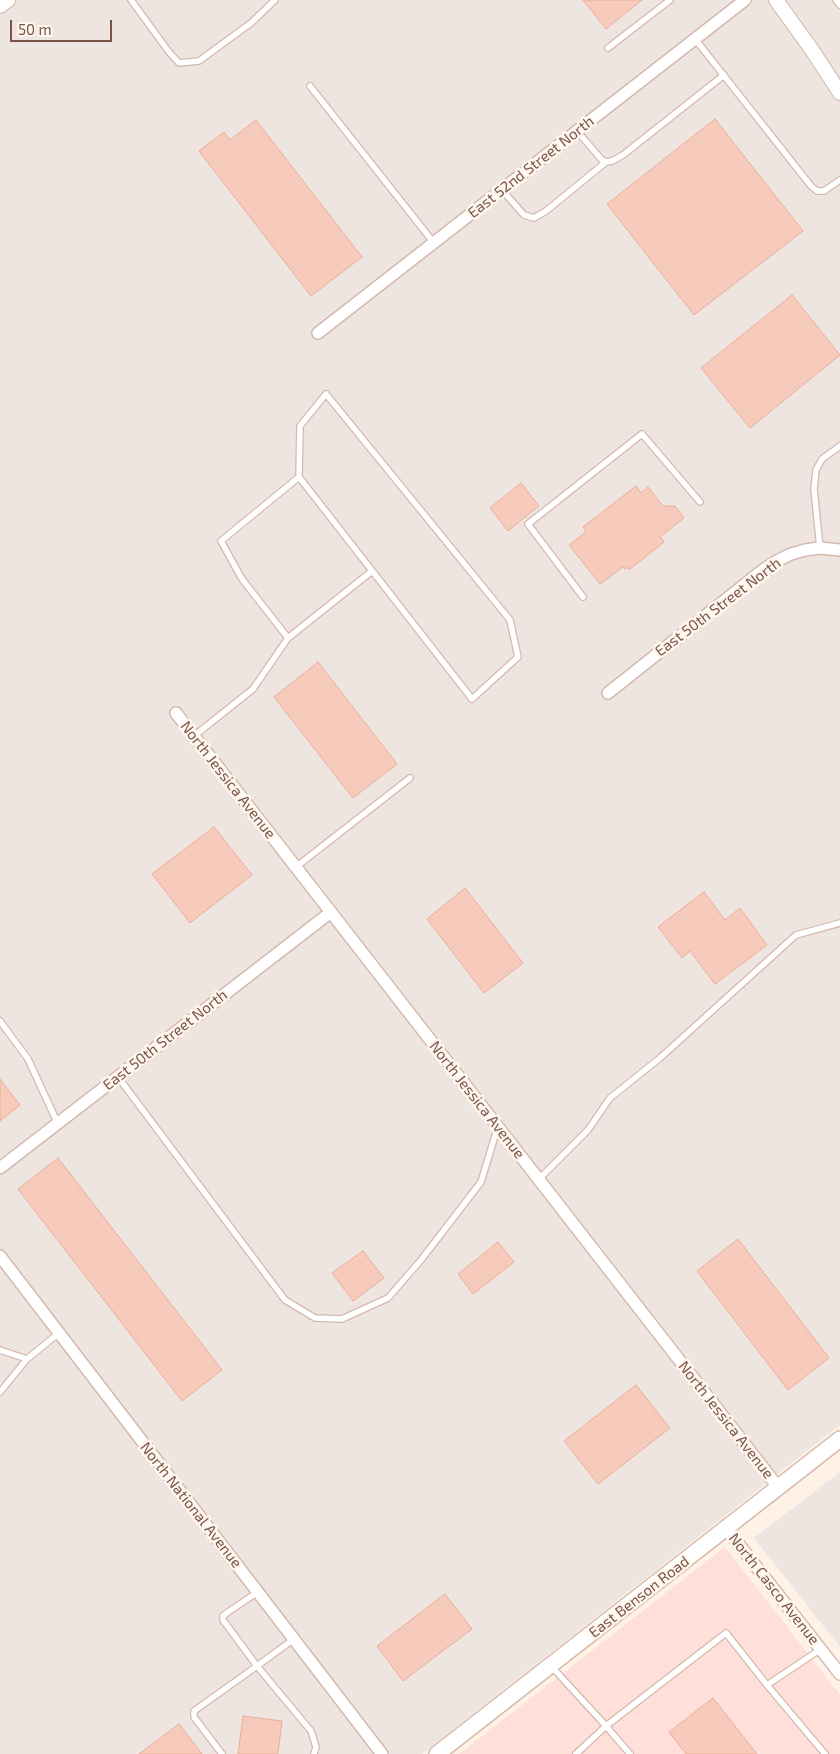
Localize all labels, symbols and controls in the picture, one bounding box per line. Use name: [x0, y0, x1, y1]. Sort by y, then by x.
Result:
scale bar: [12, 10, 115, 42]
text: 50 m: [18, 20, 52, 38]
street label: East 52nd Street North: [464, 112, 598, 222]
street label: East 50th Street North: [652, 554, 784, 660]
street label: North Jessica Avenue: [177, 718, 279, 842]
street label: East 50th Street North: [99, 986, 231, 1094]
street label: North Jessica Avenue: [426, 1038, 528, 1162]
street label: North Jessica Avenue: [675, 1358, 777, 1482]
street label: North National Avenue: [136, 1439, 246, 1571]
street label: North Casco Avenue: [725, 1530, 823, 1648]
street label: East Benson Road: [585, 1552, 693, 1642]

